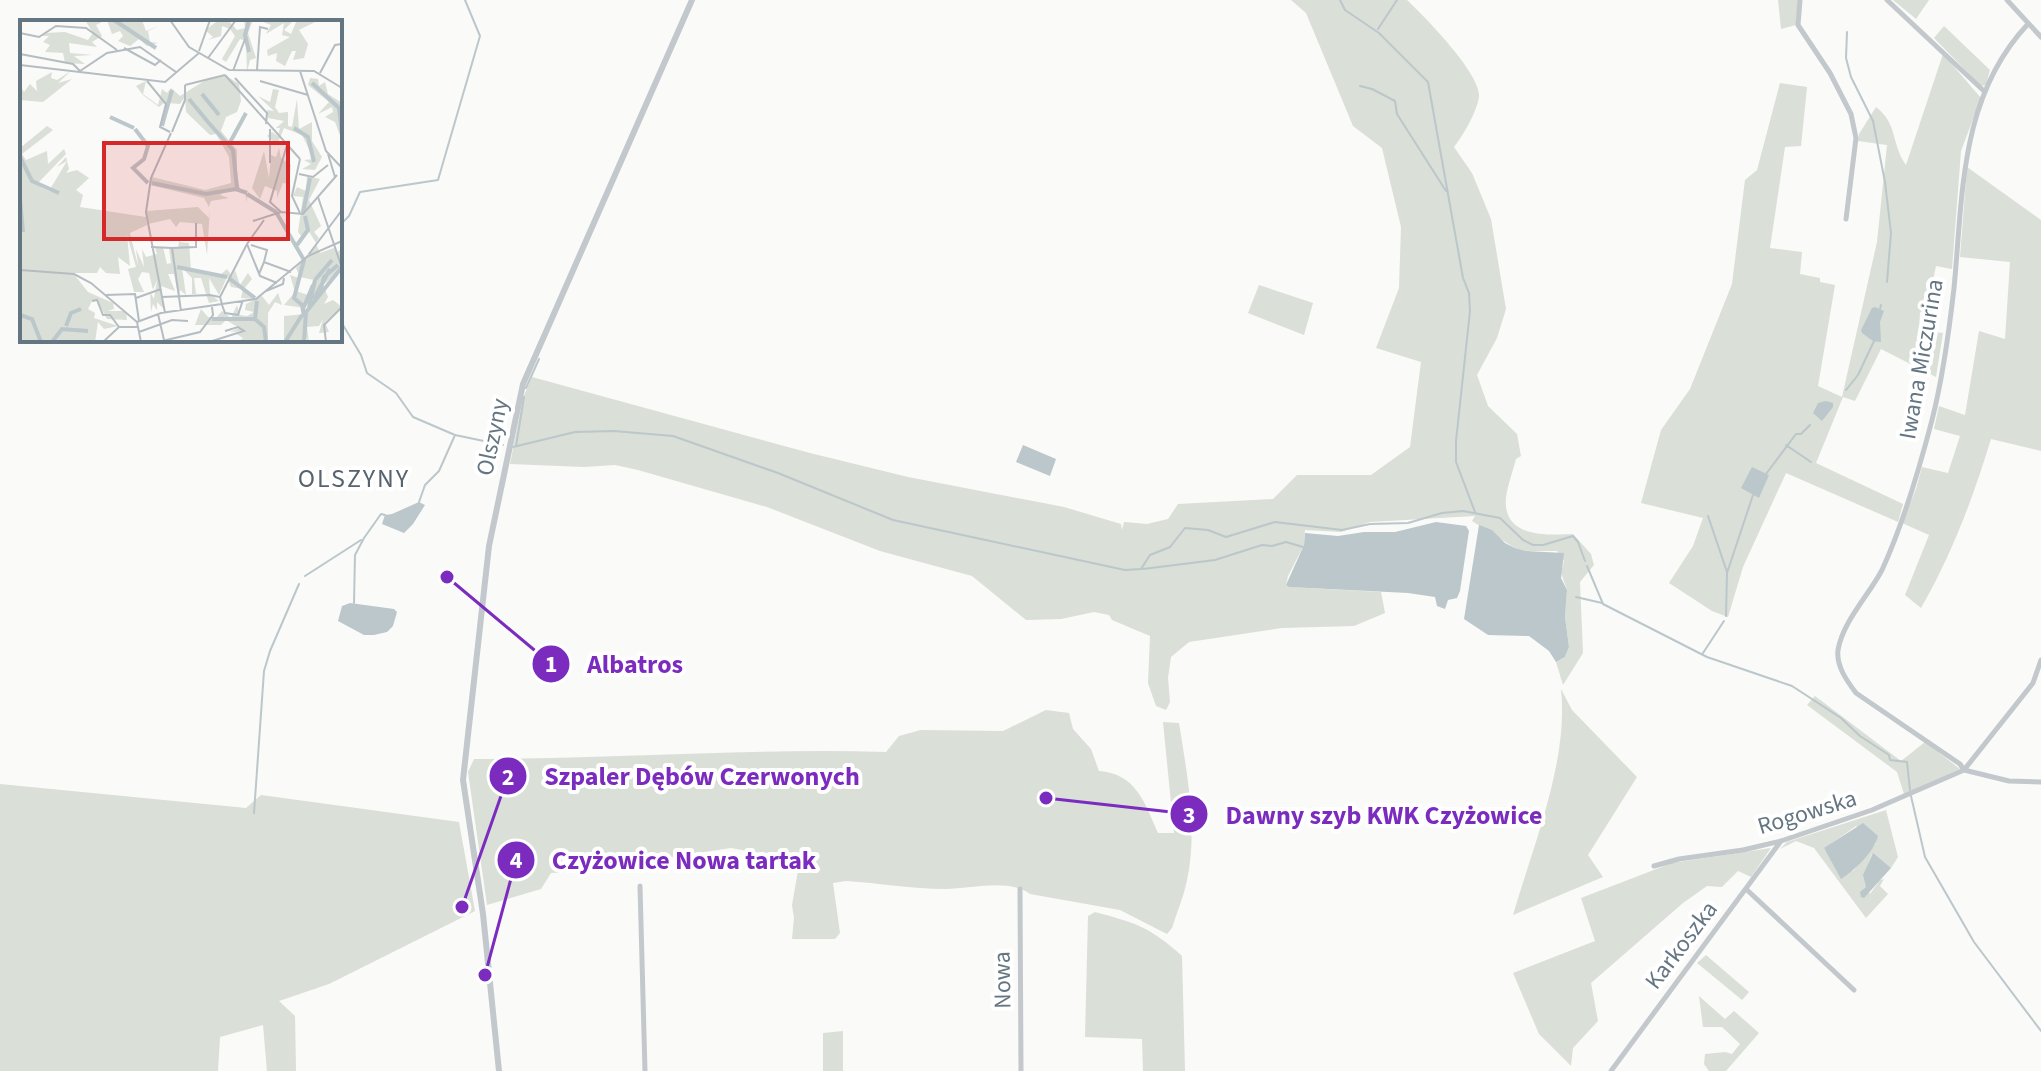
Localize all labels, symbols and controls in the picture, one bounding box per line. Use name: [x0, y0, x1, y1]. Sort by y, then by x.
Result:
inset map: [20, 20, 342, 342]
street label: Iwana Miczurina: [1890, 276, 1953, 442]
street label: Olszyny: [467, 395, 518, 479]
district label: OLSZYNY: [298, 460, 410, 497]
callout: Albatros: [531, 639, 699, 689]
text: Albatros: [586, 646, 683, 683]
text: 1: [545, 647, 557, 682]
callout: Szpaler Dębów Czerwonych: [488, 751, 876, 801]
text: Szpaler Dębów Czerwonych: [544, 758, 860, 795]
text: 2: [502, 760, 514, 795]
street label: Rogowska: [1753, 781, 1861, 844]
callout: Dawny szyb KWK Czyżowice: [1169, 789, 1558, 839]
text: Dawny szyb KWK Czyżowice: [1226, 797, 1542, 834]
text: 3: [1183, 798, 1195, 833]
callout: Czyżowice Nowa tartak: [496, 835, 832, 885]
text: Czyżowice Nowa tartak: [552, 842, 817, 879]
text: 4: [510, 843, 523, 878]
street label: Karkoszka: [1637, 894, 1726, 997]
street label: Nowa: [985, 951, 1020, 1009]

